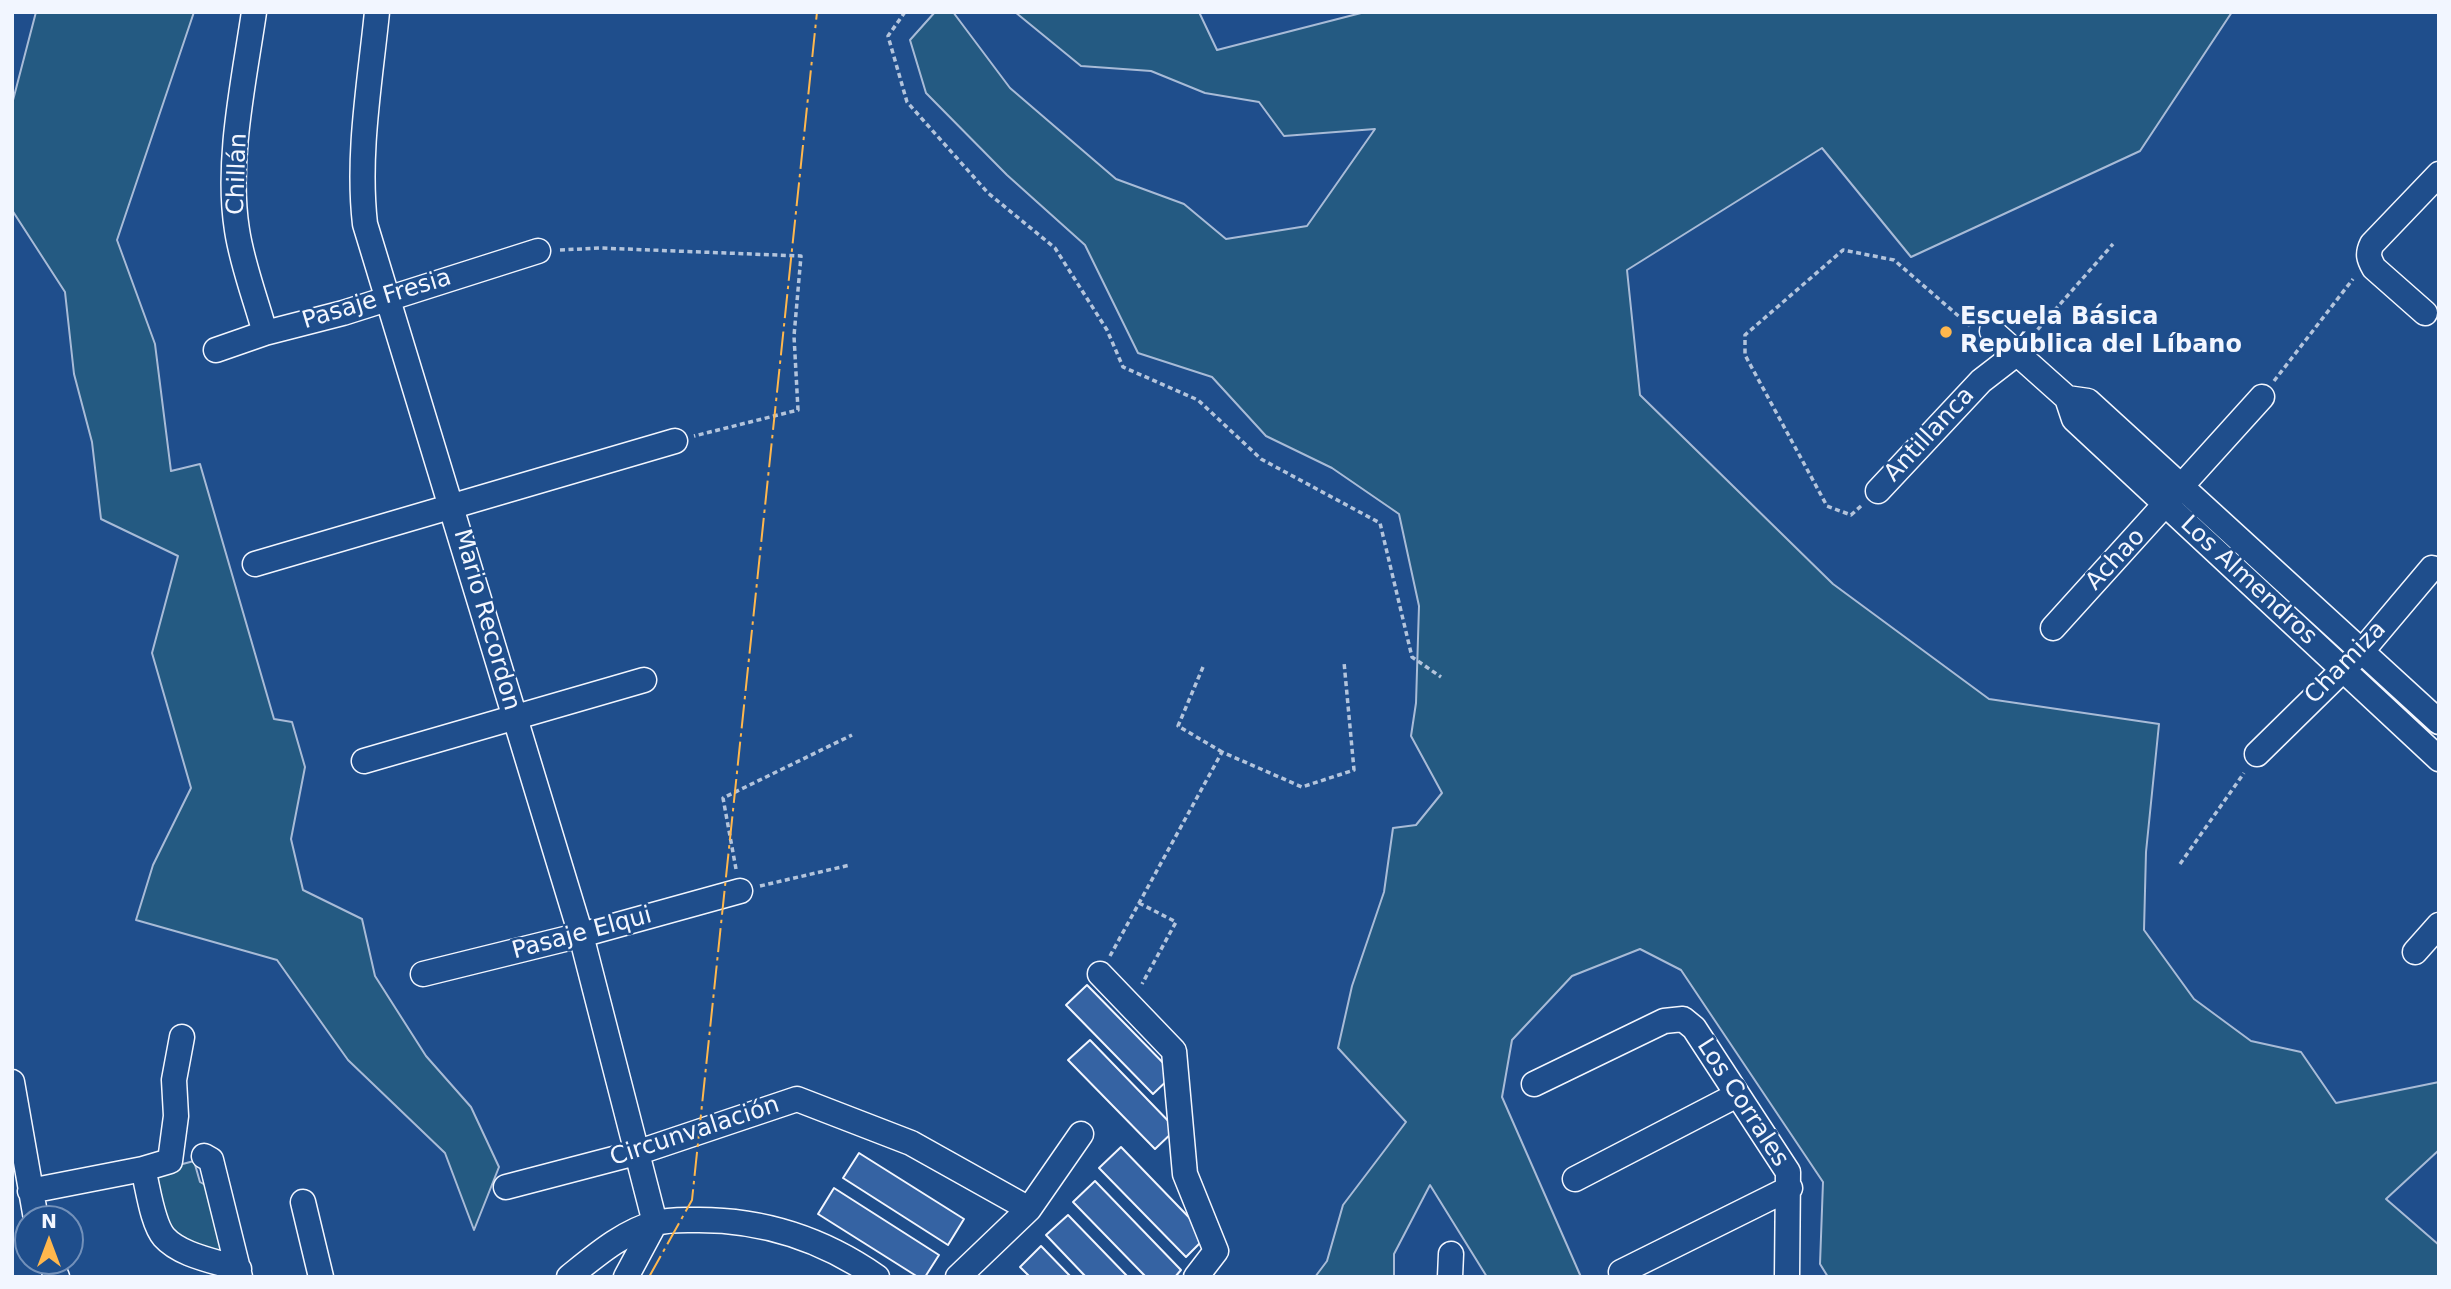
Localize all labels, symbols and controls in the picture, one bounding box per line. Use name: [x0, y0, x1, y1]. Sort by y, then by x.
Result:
street label: Chillán: [222, 133, 254, 215]
street label: Pasaje Fresia: [299, 264, 455, 336]
place label: Escuela Básica República del Líbano: [1960, 304, 2242, 360]
marker: Escuela Básica República del Líbano: [1938, 324, 1954, 340]
street label: Antillanca: [1879, 382, 1981, 488]
street label: Los Almendros: [2174, 510, 2322, 652]
street label: Achao: [2080, 523, 2152, 597]
street label: Mario Recordon: [446, 526, 526, 714]
street label: Chamiza: [2300, 616, 2392, 710]
street label: Pasaje Elqui: [509, 902, 655, 966]
street label: Los Corrales: [1690, 1033, 1794, 1173]
street label: Circunvalación: [607, 1091, 783, 1173]
north arrow: [14, 1205, 84, 1275]
text: N: [41, 1210, 57, 1232]

